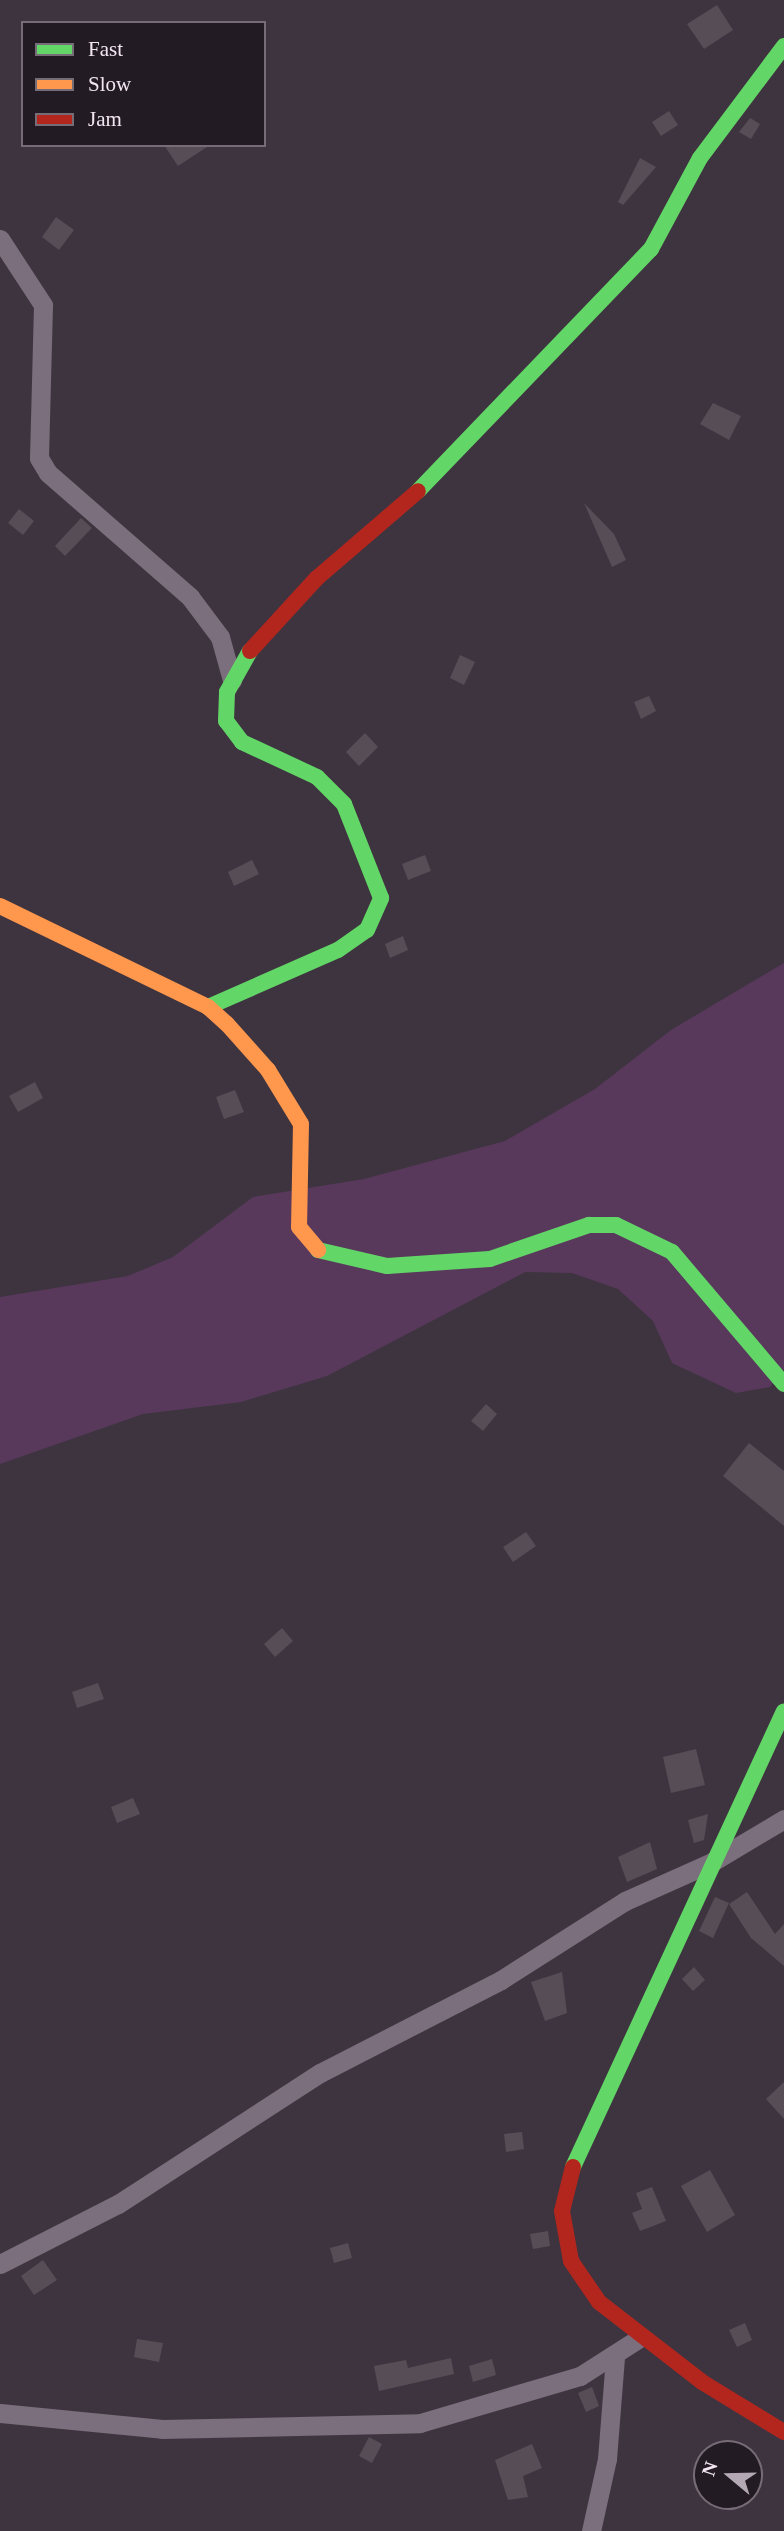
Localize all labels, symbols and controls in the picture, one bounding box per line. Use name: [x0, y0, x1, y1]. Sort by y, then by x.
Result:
legend: [21, 21, 266, 147]
text: Fast: [88, 37, 123, 61]
text: Slow: [88, 72, 131, 96]
text: Jam: [88, 107, 122, 131]
north arrow: [693, 2440, 763, 2510]
text: N: [697, 2459, 722, 2479]

